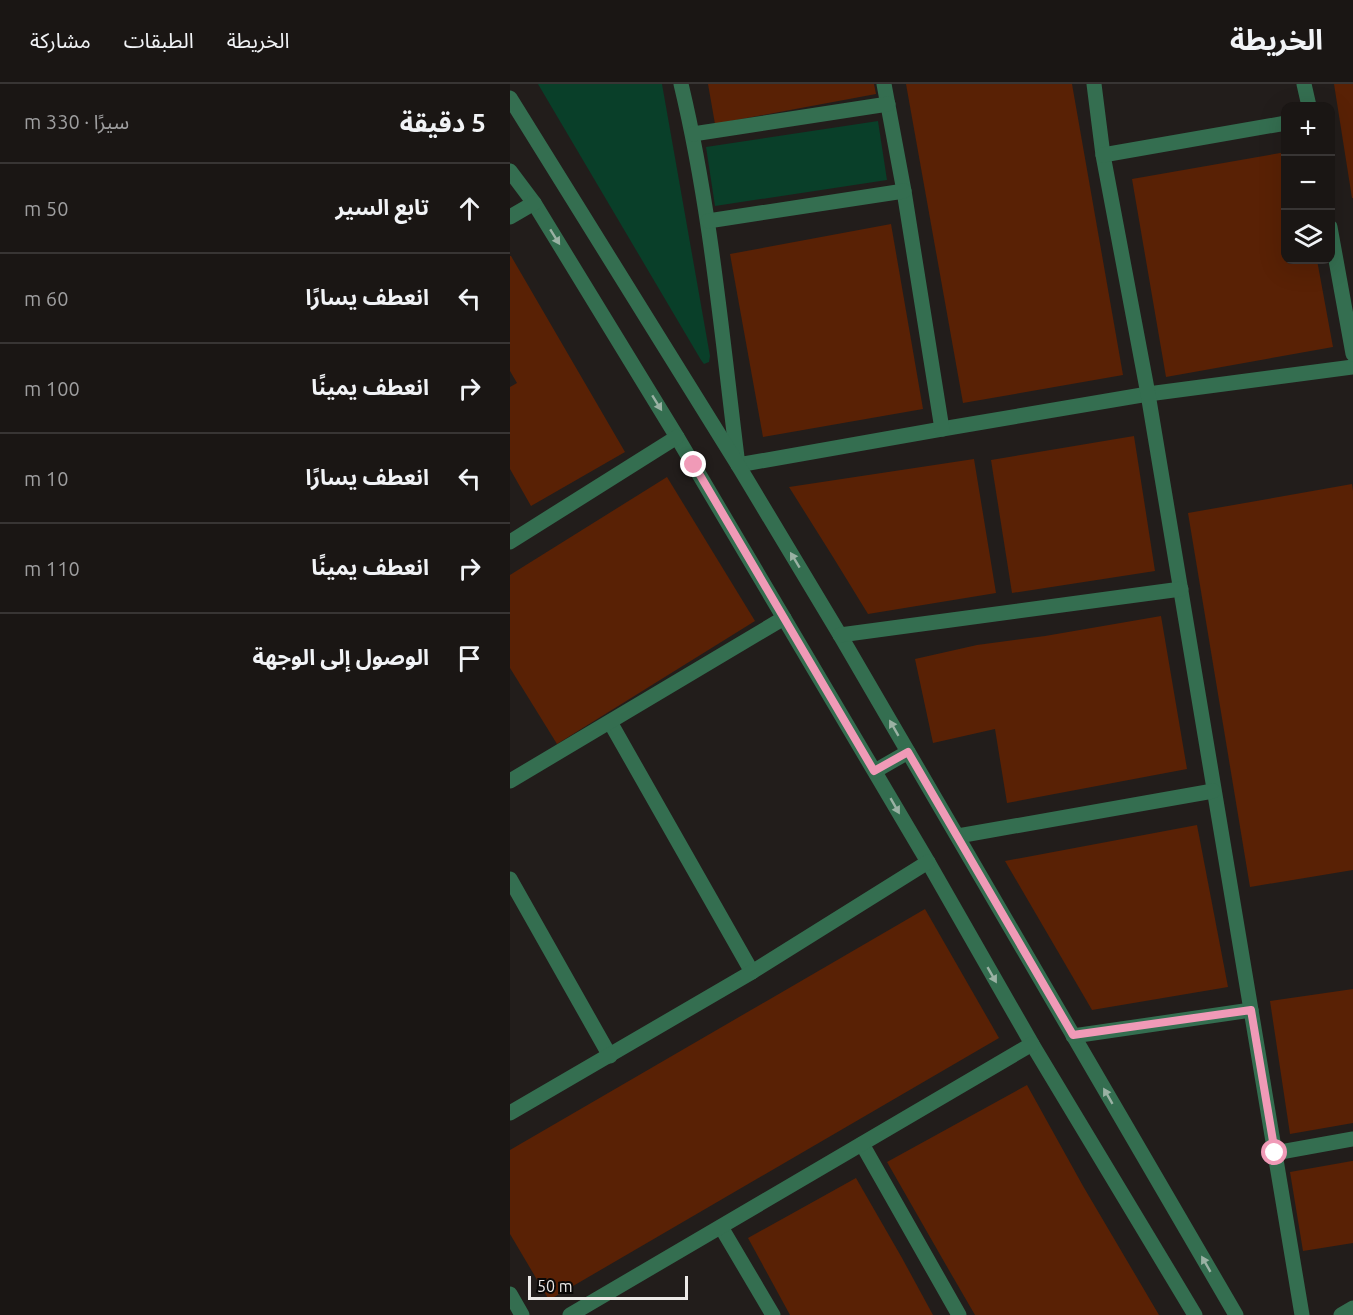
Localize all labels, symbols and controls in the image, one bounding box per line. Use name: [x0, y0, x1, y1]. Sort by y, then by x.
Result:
text: الخريطة: [1230, 24, 1323, 55]
text: مشاركة: [30, 28, 91, 52]
text: الطبقات: [124, 28, 194, 52]
text: الخريطة: [227, 28, 290, 52]
map controls: [1281, 102, 1335, 264]
button: +: [1281, 102, 1335, 156]
text: 5 دقيقة: [400, 108, 486, 137]
text: سيرًا · 330 m: [24, 110, 129, 133]
button: −: [1281, 156, 1335, 210]
icon: ahead: [453, 192, 486, 225]
text: تابع السير: [336, 194, 429, 219]
text: 50 m: [24, 197, 68, 220]
button: layers: [1281, 210, 1335, 264]
one-way arrow: [549, 229, 560, 245]
icon: left: [453, 282, 486, 315]
text: انعطف يسارًا: [306, 284, 429, 309]
text: 60 m: [24, 287, 68, 310]
icon: right: [453, 372, 486, 405]
text: انعطف يمينًا: [311, 374, 429, 399]
text: 100 m: [24, 377, 80, 400]
one-way arrow: [651, 395, 662, 411]
route end: [680, 451, 706, 477]
icon: left: [453, 462, 486, 495]
text: انعطف يسارًا: [306, 464, 429, 489]
text: 10 m: [24, 467, 68, 490]
icon: right: [453, 552, 486, 585]
one-way arrow: [789, 552, 800, 568]
text: انعطف يمينًا: [311, 554, 429, 579]
text: 110 m: [24, 557, 80, 580]
icon: arrive: [453, 642, 486, 675]
text: الوصول إلى الوجهة: [252, 644, 429, 669]
one-way arrow: [889, 719, 899, 736]
one-way arrow: [890, 798, 900, 815]
one-way arrow: [987, 967, 998, 983]
one-way arrow: [1103, 1087, 1113, 1104]
route start: [1261, 1139, 1287, 1165]
one-way arrow: [1202, 1256, 1212, 1273]
scale bar: [528, 1273, 688, 1300]
text: 50 m: [537, 1277, 573, 1295]

